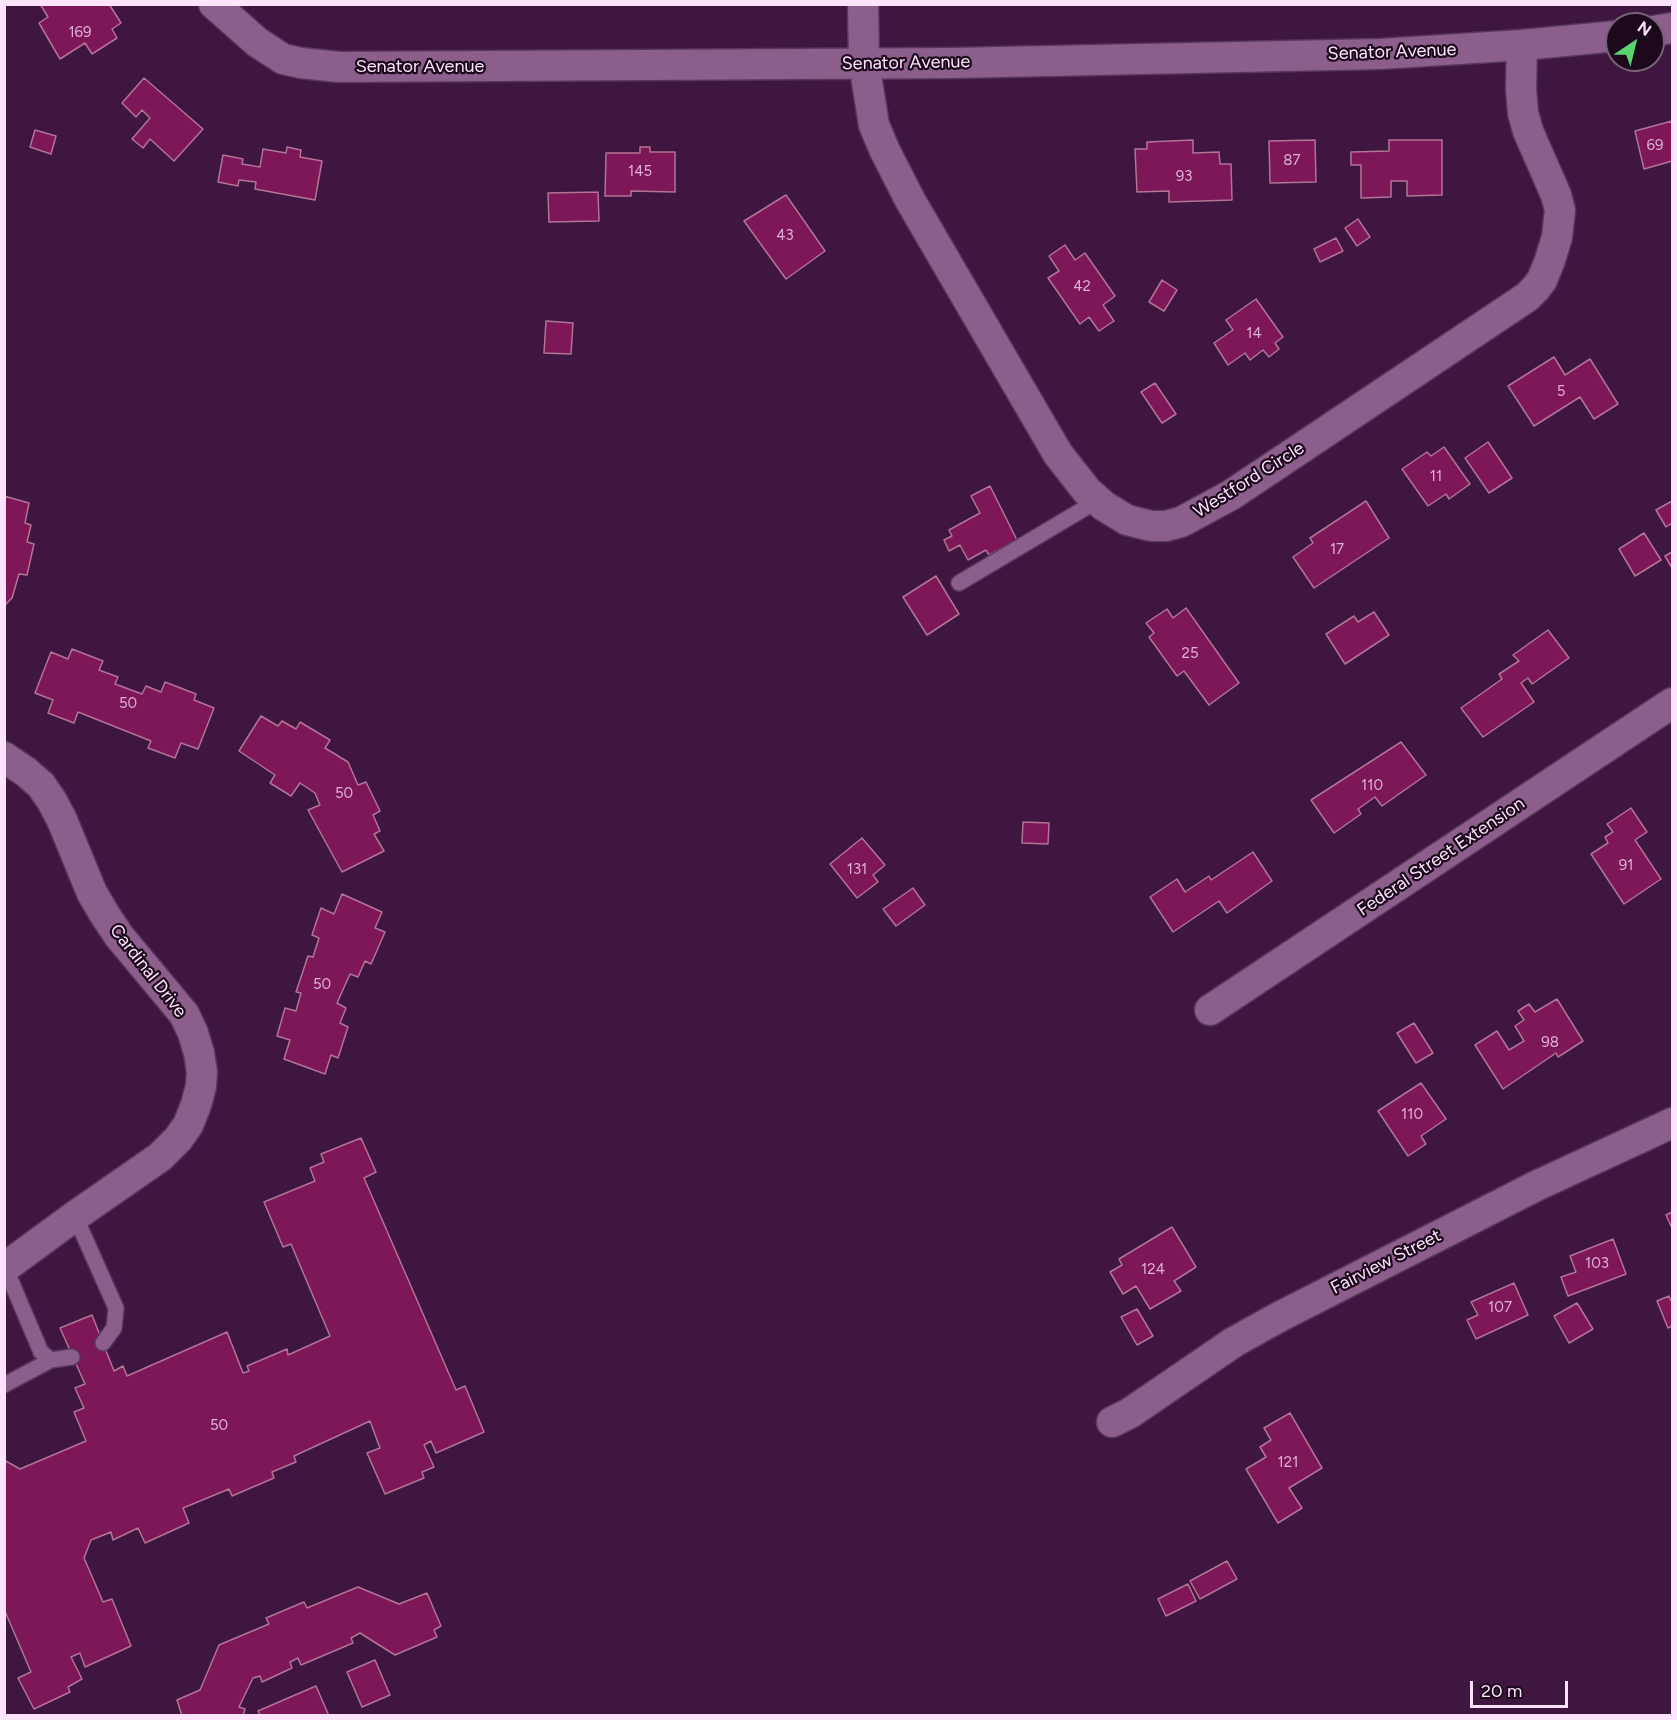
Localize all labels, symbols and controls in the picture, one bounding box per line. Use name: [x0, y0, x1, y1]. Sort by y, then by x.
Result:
north arrow: [1605, 12, 1665, 72]
text: N: [1634, 17, 1655, 40]
house number: 169: [68, 24, 92, 42]
street label: Senator Avenue: [1327, 39, 1457, 65]
street label: Senator Avenue: [841, 51, 971, 75]
street label: Senator Avenue: [356, 56, 484, 78]
house number: 69: [1647, 137, 1663, 155]
house number: 87: [1283, 152, 1301, 170]
house number: 145: [628, 163, 652, 181]
house number: 93: [1176, 168, 1192, 186]
house number: 43: [776, 227, 794, 245]
house number: 42: [1073, 278, 1091, 296]
house number: 14: [1246, 325, 1262, 343]
house number: 5: [1557, 383, 1565, 401]
street label: Westford Circle: [1190, 437, 1308, 523]
house number: 11: [1430, 468, 1442, 486]
house number: 17: [1330, 541, 1344, 559]
house number: 25: [1181, 645, 1199, 663]
house number: 50: [119, 695, 137, 713]
house number: 110: [1361, 777, 1383, 795]
house number: 50: [335, 785, 353, 803]
street label: Federal Street Extension: [1353, 793, 1529, 921]
house number: 91: [1619, 857, 1633, 875]
house number: 131: [847, 861, 867, 879]
street label: Cardinal Drive: [105, 920, 191, 1022]
house number: 50: [313, 976, 331, 994]
house number: 98: [1541, 1034, 1559, 1052]
house number: 110: [1401, 1106, 1423, 1124]
street label: Fairview Street: [1327, 1225, 1445, 1299]
house number: 103: [1585, 1255, 1609, 1273]
house number: 124: [1141, 1261, 1165, 1279]
house number: 107: [1488, 1299, 1512, 1317]
house number: 50: [210, 1417, 228, 1435]
house number: 121: [1278, 1454, 1298, 1472]
scale bar: [1473, 1669, 1570, 1707]
text: 20 m: [1481, 1680, 1522, 1702]

